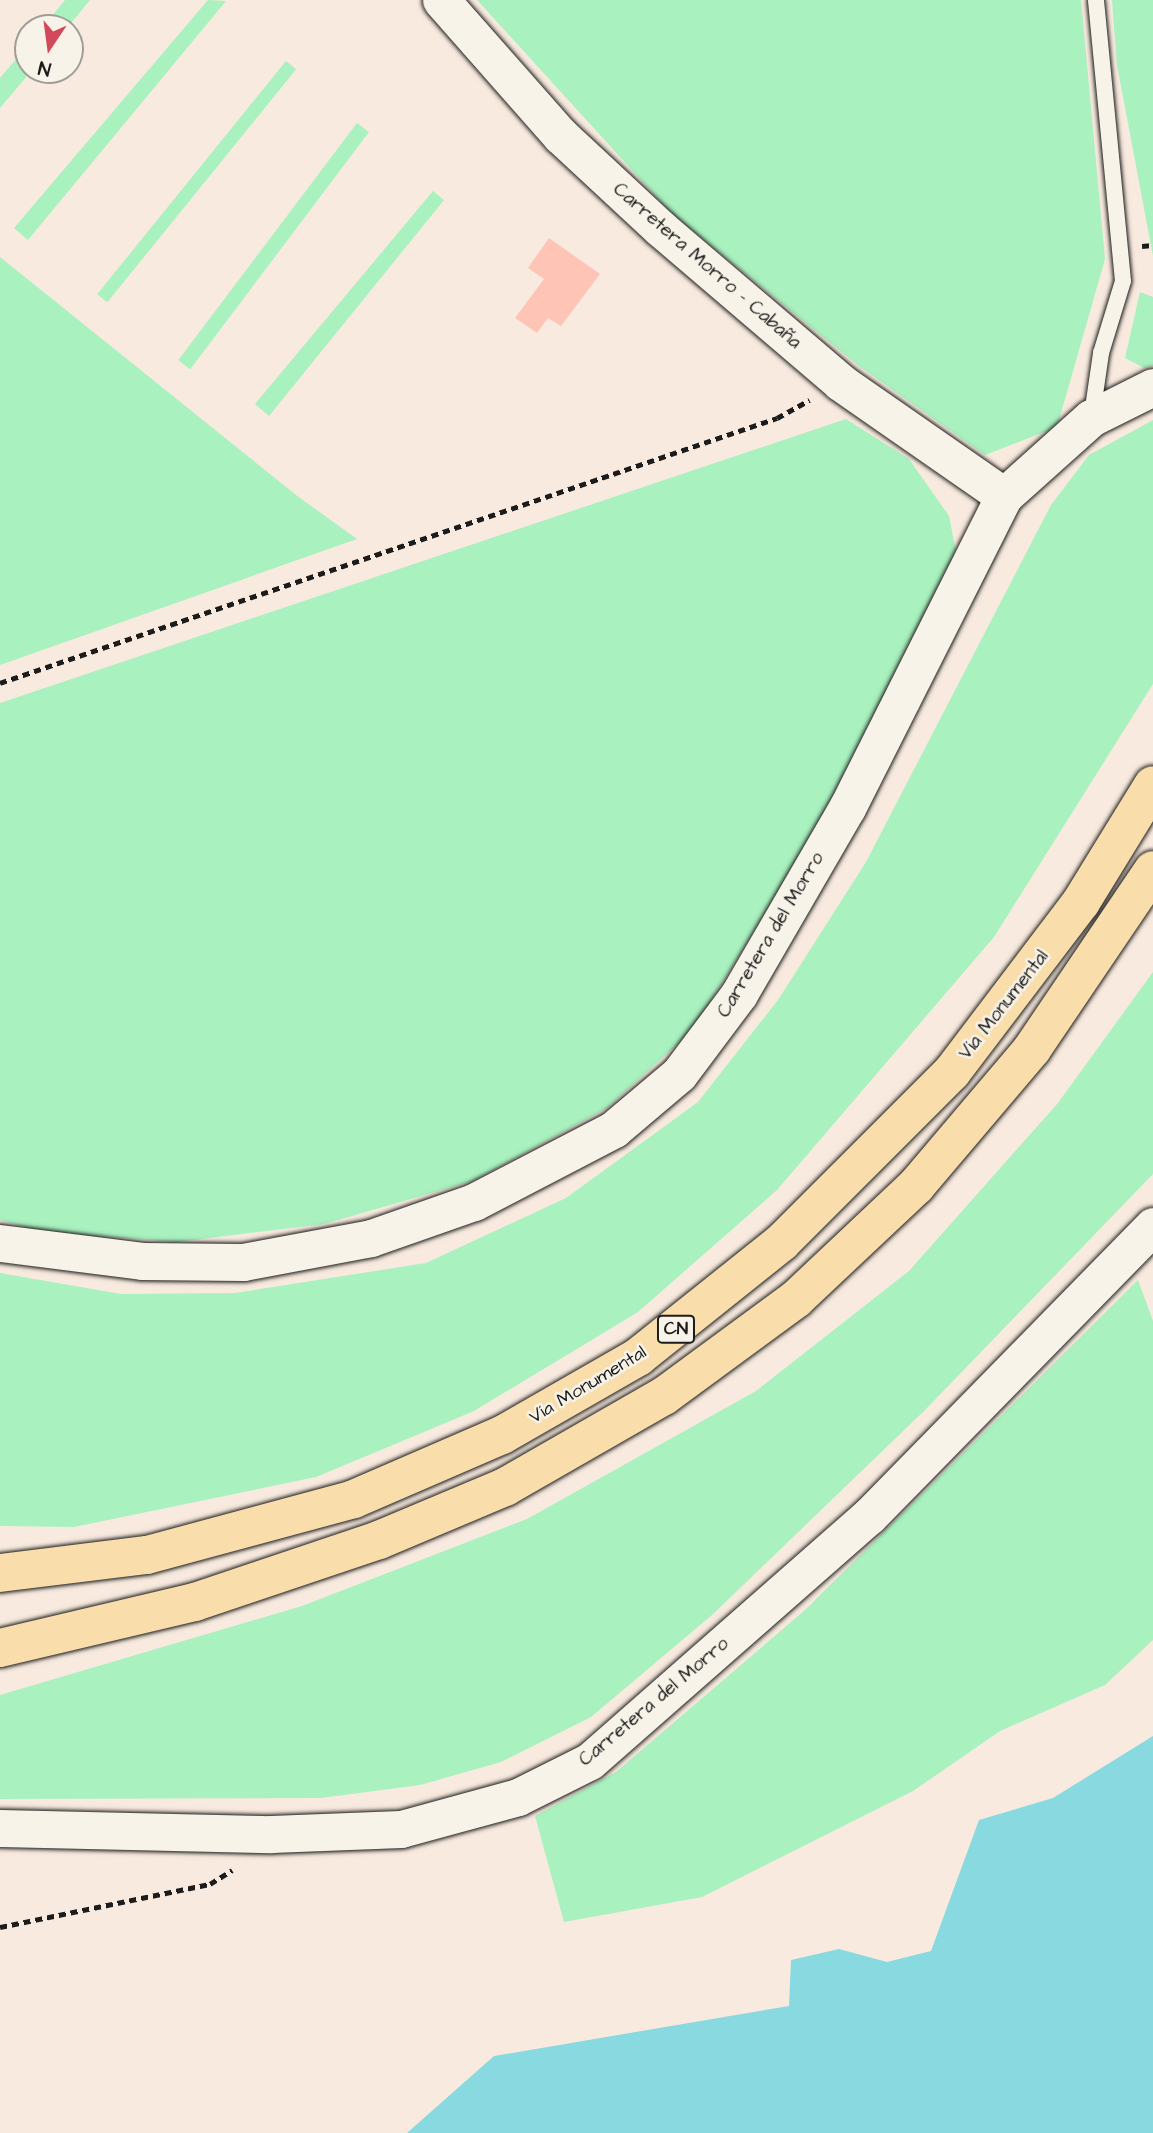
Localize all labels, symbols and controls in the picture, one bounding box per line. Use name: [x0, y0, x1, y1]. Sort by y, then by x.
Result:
north arrow: [14, 14, 84, 84]
text: N: [36, 54, 53, 82]
street label: Carretera Morro - Cabaña: [608, 178, 806, 354]
street label: Carretera del Morro: [713, 848, 829, 1022]
street label: Vía Monumental: [954, 946, 1054, 1064]
road number: CN: [657, 1314, 695, 1344]
street label: Vía Monumental: [525, 1341, 651, 1429]
street label: Carretera del Morro: [574, 1633, 734, 1771]

